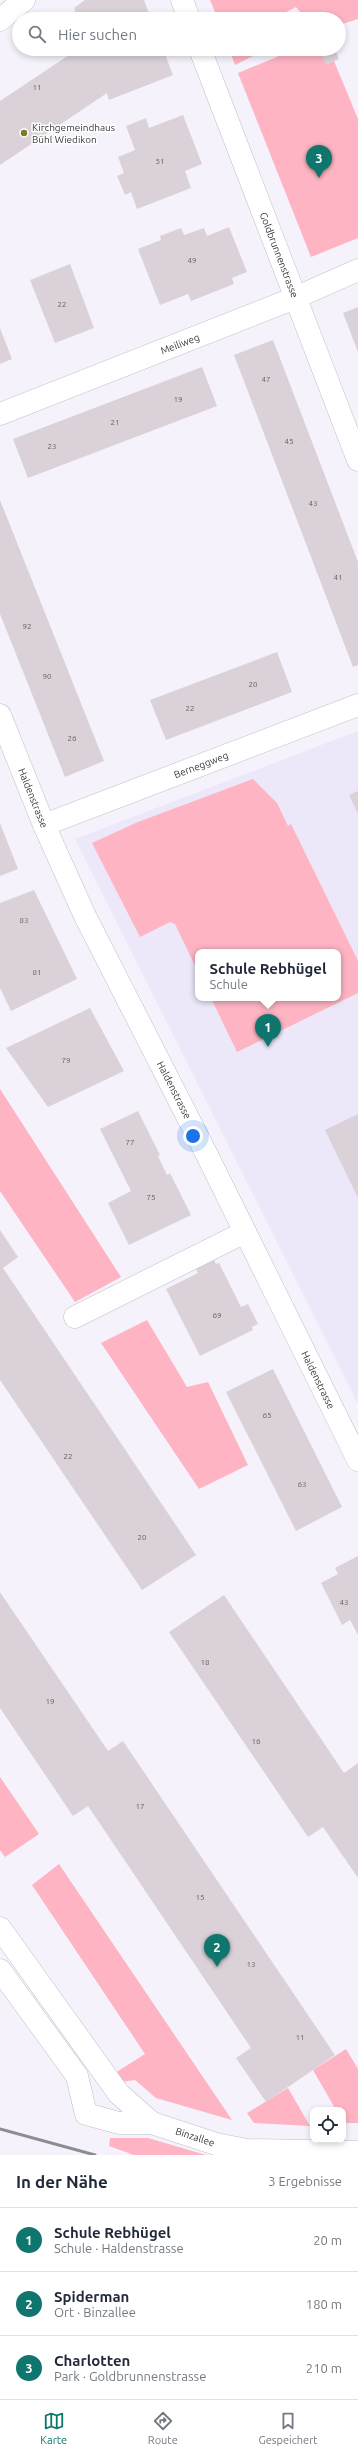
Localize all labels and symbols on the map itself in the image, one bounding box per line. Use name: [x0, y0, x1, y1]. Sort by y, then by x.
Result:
house number: 11: [32, 83, 42, 92]
place label: Kirchgemeindhaus Bühl Wiedikon: [32, 122, 115, 145]
marker: Kirchgemeindhaus Bühl Wiedikon: [19, 128, 29, 138]
pin: 3: [306, 145, 332, 178]
house number: 51: [155, 157, 165, 166]
street label: Goldbrunnenstrasse: [258, 211, 300, 299]
house number: 49: [187, 256, 197, 265]
house number: 22: [57, 300, 67, 309]
street label: Meiliweg: [159, 332, 201, 356]
house number: 47: [261, 375, 271, 384]
house number: 19: [173, 395, 183, 404]
house number: 21: [110, 418, 120, 427]
house number: 45: [284, 437, 294, 446]
house number: 23: [47, 442, 57, 451]
house number: 43: [308, 499, 318, 508]
house number: 41: [333, 573, 343, 582]
house number: 92: [22, 622, 32, 631]
house number: 90: [42, 672, 52, 681]
house number: 20: [248, 680, 258, 689]
house number: 22: [185, 704, 195, 713]
house number: 26: [67, 734, 77, 743]
street label: Berneggweg: [172, 750, 230, 780]
street label: Haldenstrasse: [16, 767, 50, 829]
house number: 83: [19, 916, 29, 925]
house number: 81: [32, 968, 42, 977]
pin: 1: [255, 1014, 281, 1047]
house number: 79: [61, 1056, 71, 1065]
street label: Haldenstrasse: [155, 1059, 193, 1121]
your location: [183, 1126, 203, 1146]
house number: 77: [125, 1138, 135, 1147]
house number: 75: [146, 1193, 156, 1202]
house number: 69: [212, 1311, 222, 1320]
street label: Haldenstrasse: [299, 1349, 337, 1411]
house number: 65: [262, 1411, 272, 1420]
house number: 22: [63, 1452, 73, 1461]
house number: 63: [297, 1480, 307, 1489]
house number: 20: [137, 1533, 147, 1542]
house number: 43: [339, 1598, 349, 1607]
house number: 18: [200, 1658, 210, 1667]
house number: 19: [45, 1697, 55, 1706]
house number: 16: [251, 1737, 261, 1746]
house number: 17: [135, 1802, 145, 1811]
house number: 15: [195, 1893, 205, 1902]
pin: 2: [204, 1934, 230, 1967]
house number: 13: [246, 1960, 256, 1969]
house number: 11: [295, 2033, 305, 2042]
street label: Binzallee: [174, 2126, 216, 2148]

